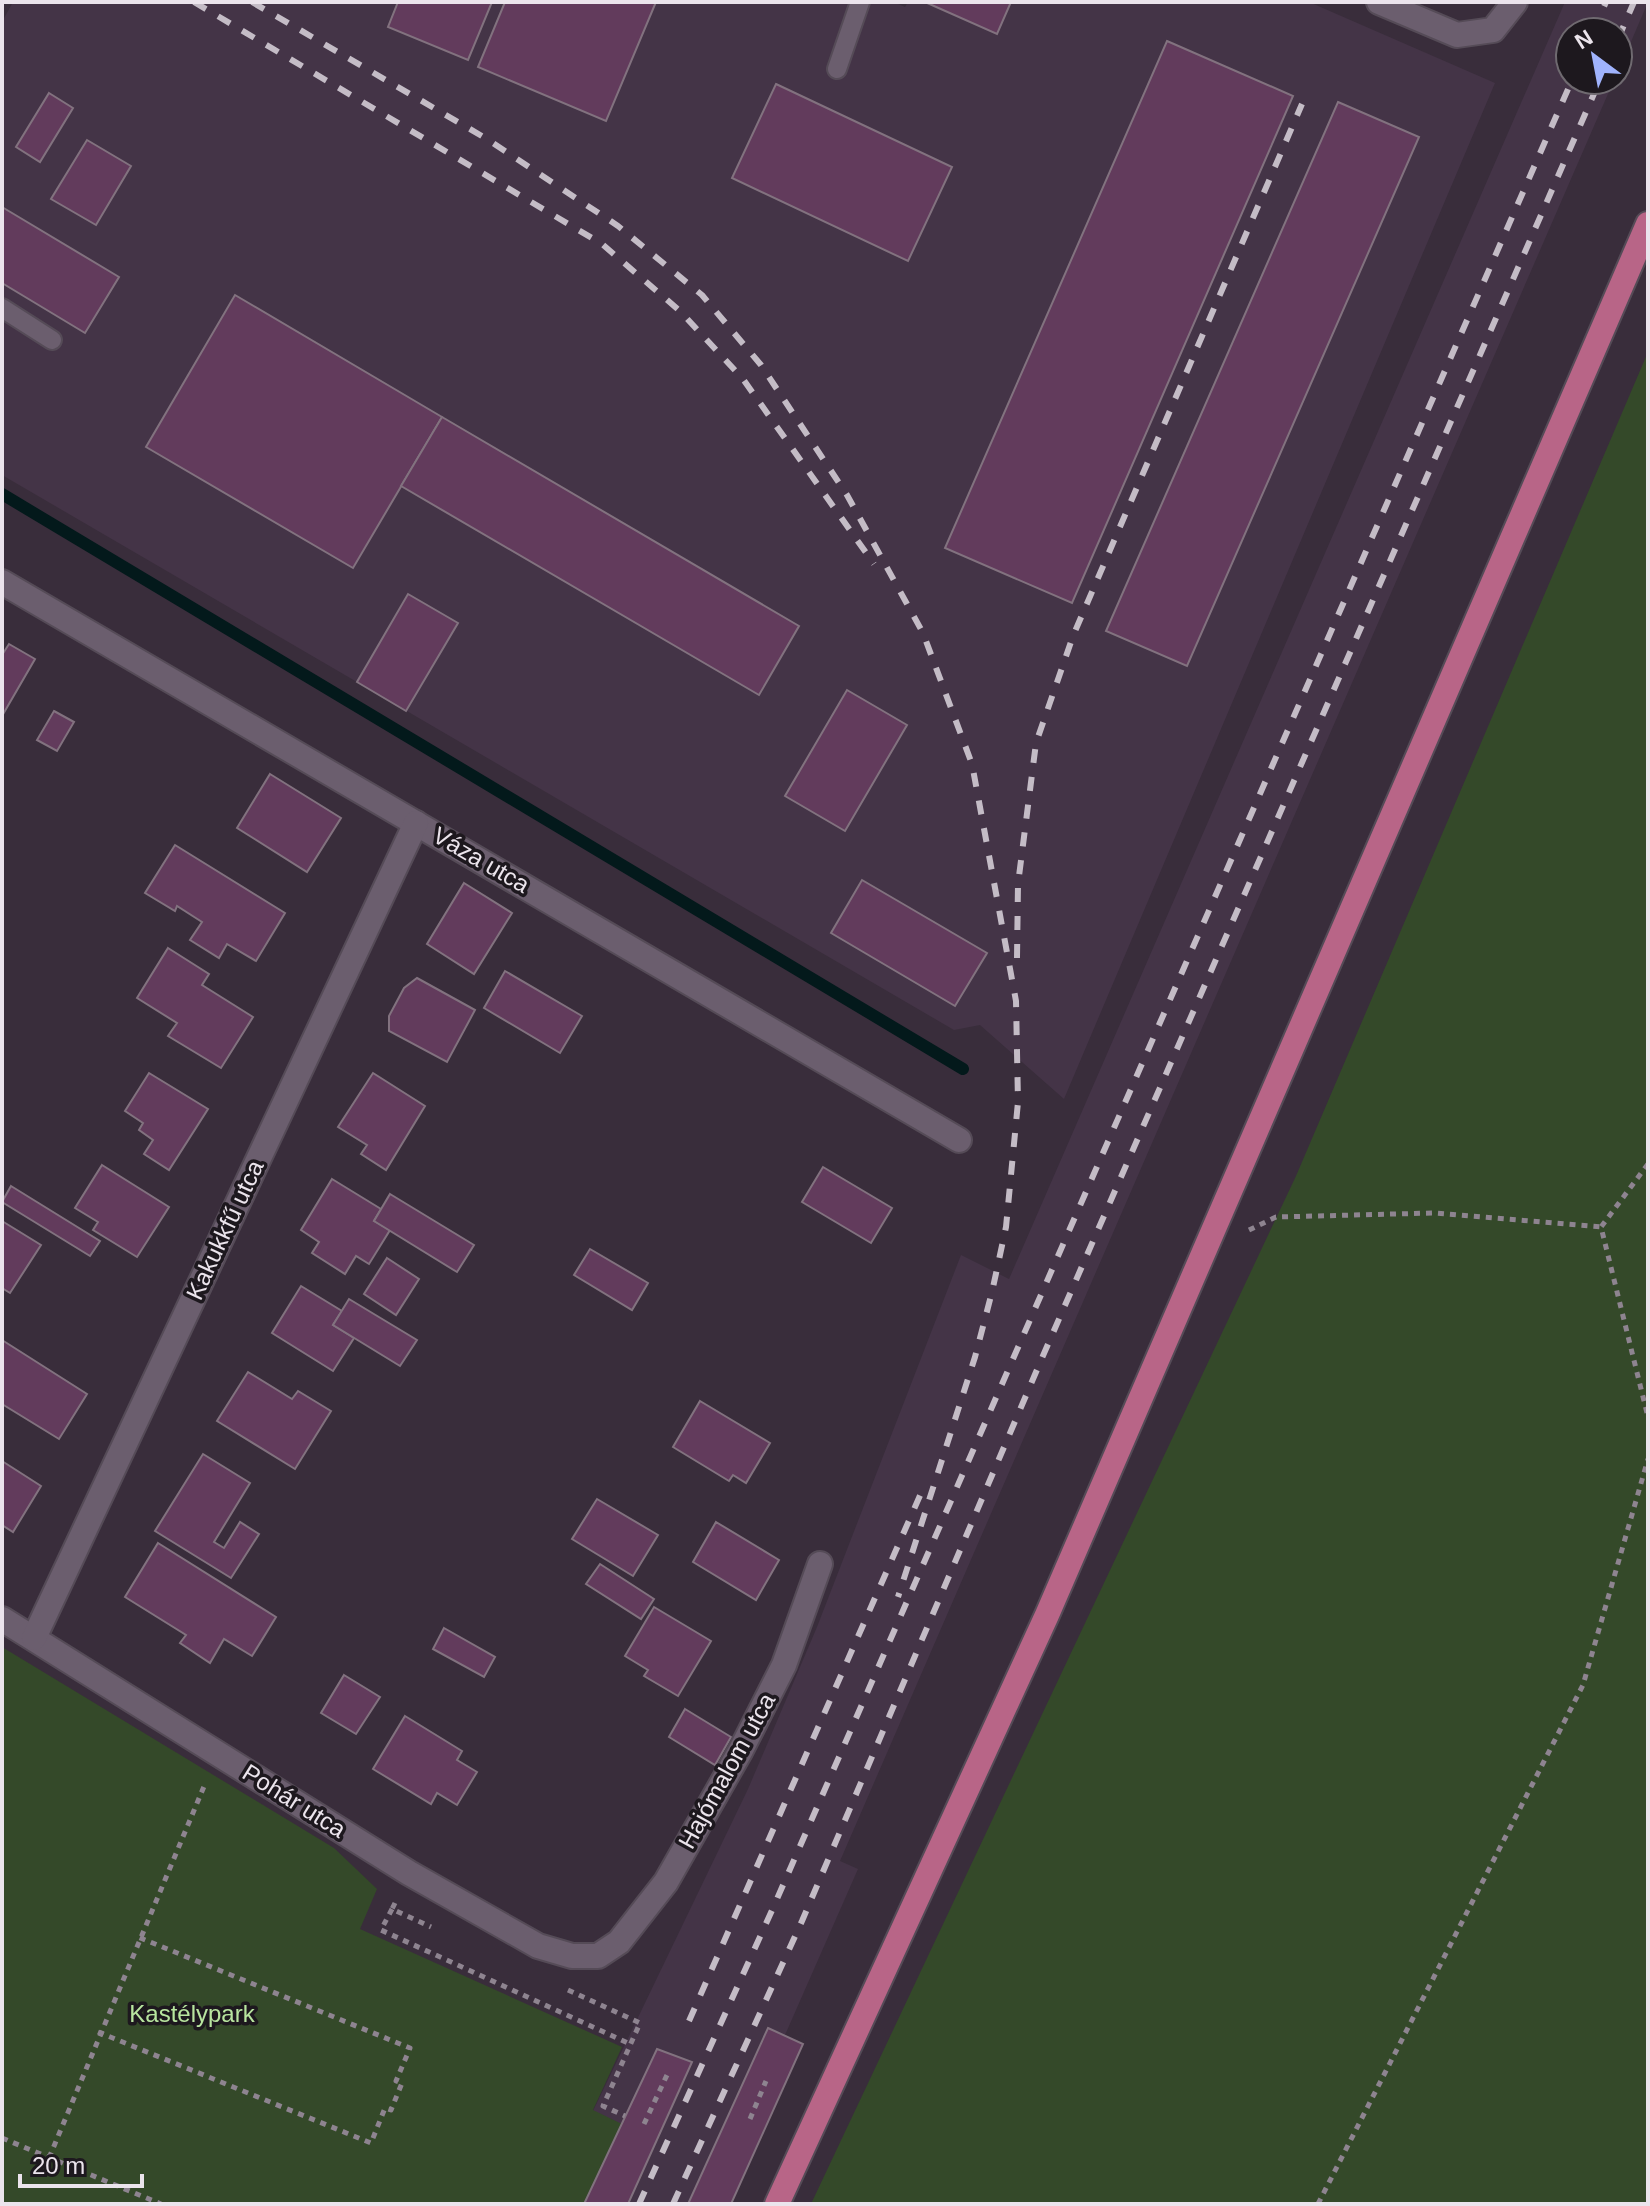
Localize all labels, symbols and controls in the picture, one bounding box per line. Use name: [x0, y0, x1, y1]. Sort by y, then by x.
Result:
north arrow: [1554, 16, 1634, 96]
text: N: [1570, 25, 1597, 54]
street label: Váza utca: [428, 821, 535, 898]
street label: Kakukkfű utca: [180, 1155, 269, 1304]
street label: Hajómalom utca: [673, 1688, 781, 1853]
street label: Pohár utca: [238, 1758, 351, 1843]
park label: Kastélypark: [129, 2000, 256, 2027]
scale bar: [20, 2138, 142, 2188]
text: 20 m: [32, 2152, 85, 2179]

